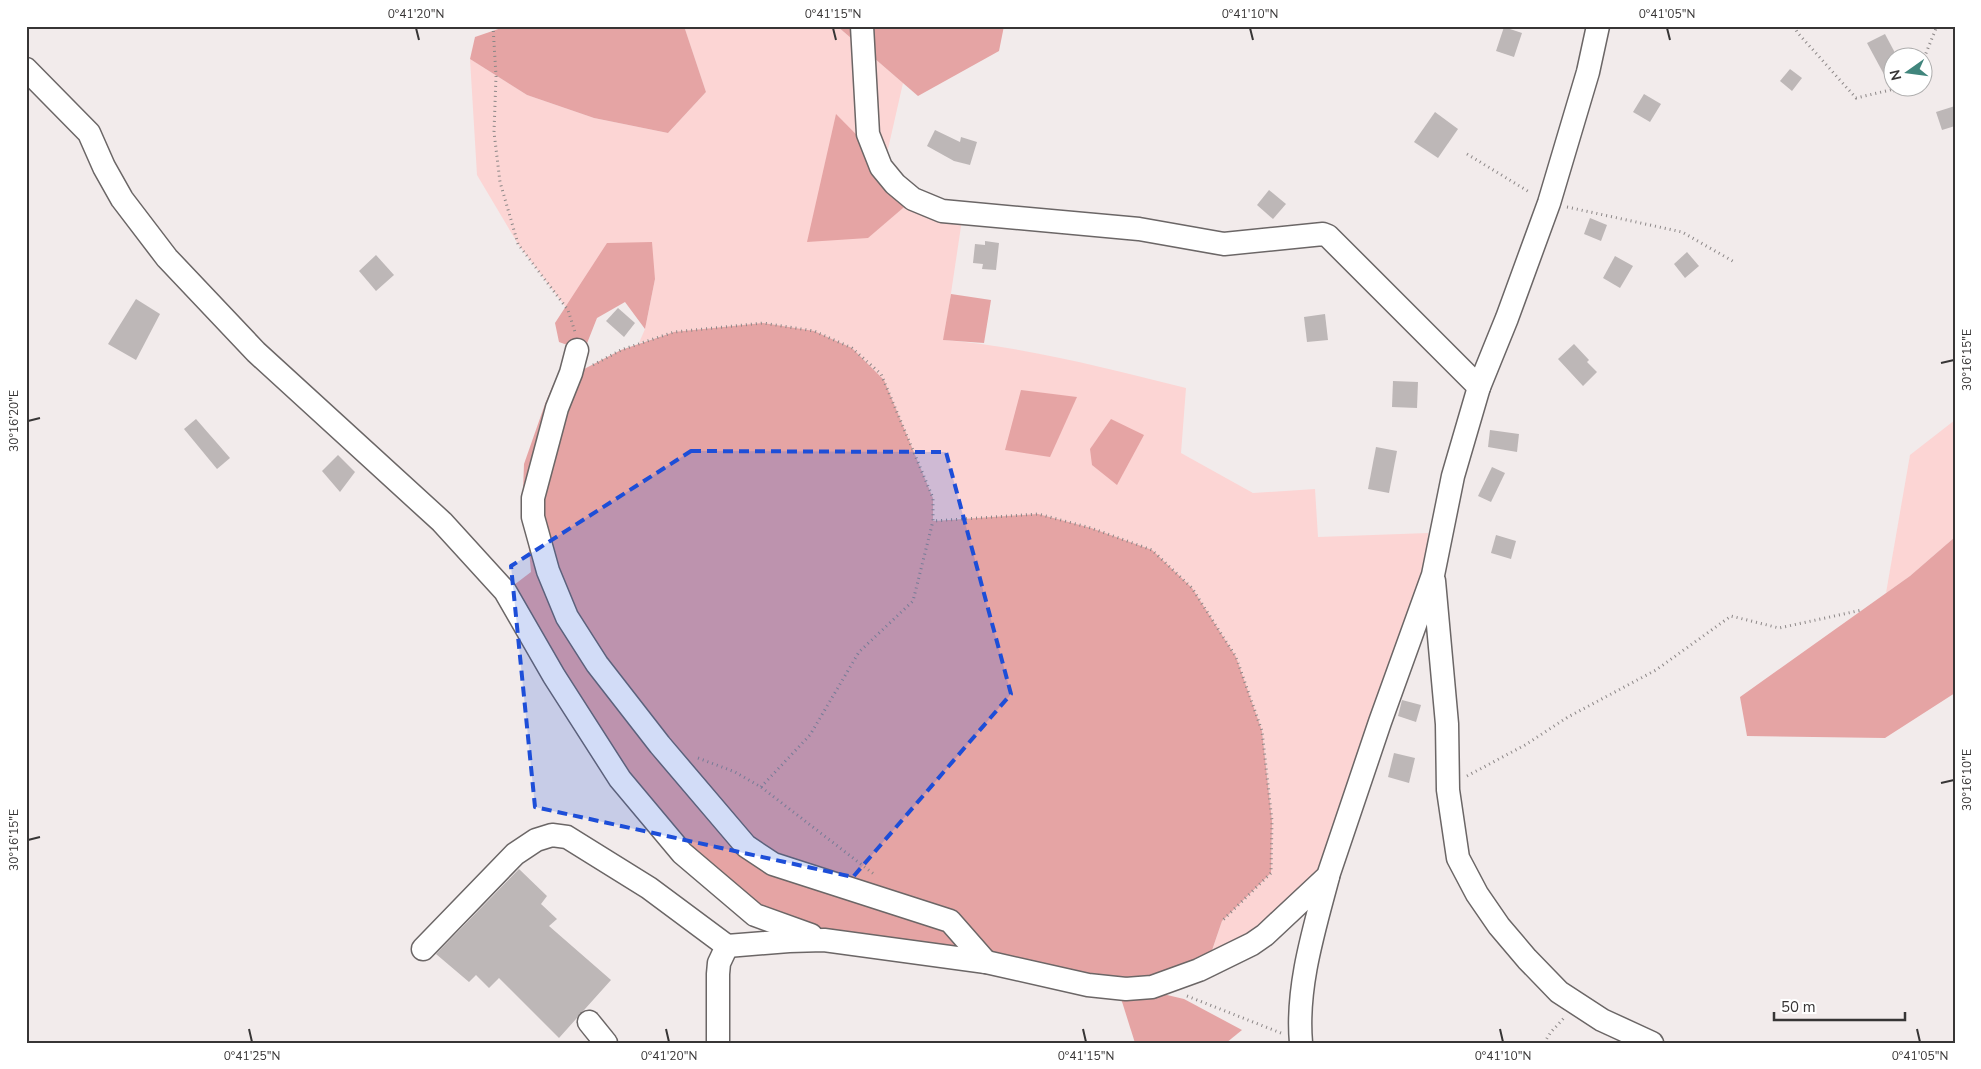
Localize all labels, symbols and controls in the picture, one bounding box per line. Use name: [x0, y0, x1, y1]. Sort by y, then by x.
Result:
text: 0°41'20"N: [388, 6, 444, 22]
text: 0°41'15"N: [805, 6, 861, 22]
text: 0°41'10"N: [1222, 6, 1278, 22]
text: 0°41'05"N: [1639, 6, 1695, 22]
north arrow: [1884, 48, 1934, 98]
text: N: [1885, 68, 1906, 82]
text: 30°16'15"E: [1959, 329, 1975, 391]
text: 30°16'20"E: [6, 390, 22, 452]
text: 30°16'10"E: [1959, 749, 1975, 811]
text: 30°16'15"E: [6, 809, 22, 871]
scale bar: [1774, 989, 1905, 1021]
text: 50 m: [1781, 997, 1816, 1017]
text: 0°41'25"N: [224, 1048, 280, 1064]
text: 0°41'20"N: [641, 1048, 697, 1064]
text: 0°41'15"N: [1058, 1048, 1114, 1064]
text: 0°41'10"N: [1475, 1048, 1531, 1064]
text: 0°41'05"N: [1892, 1048, 1948, 1064]

